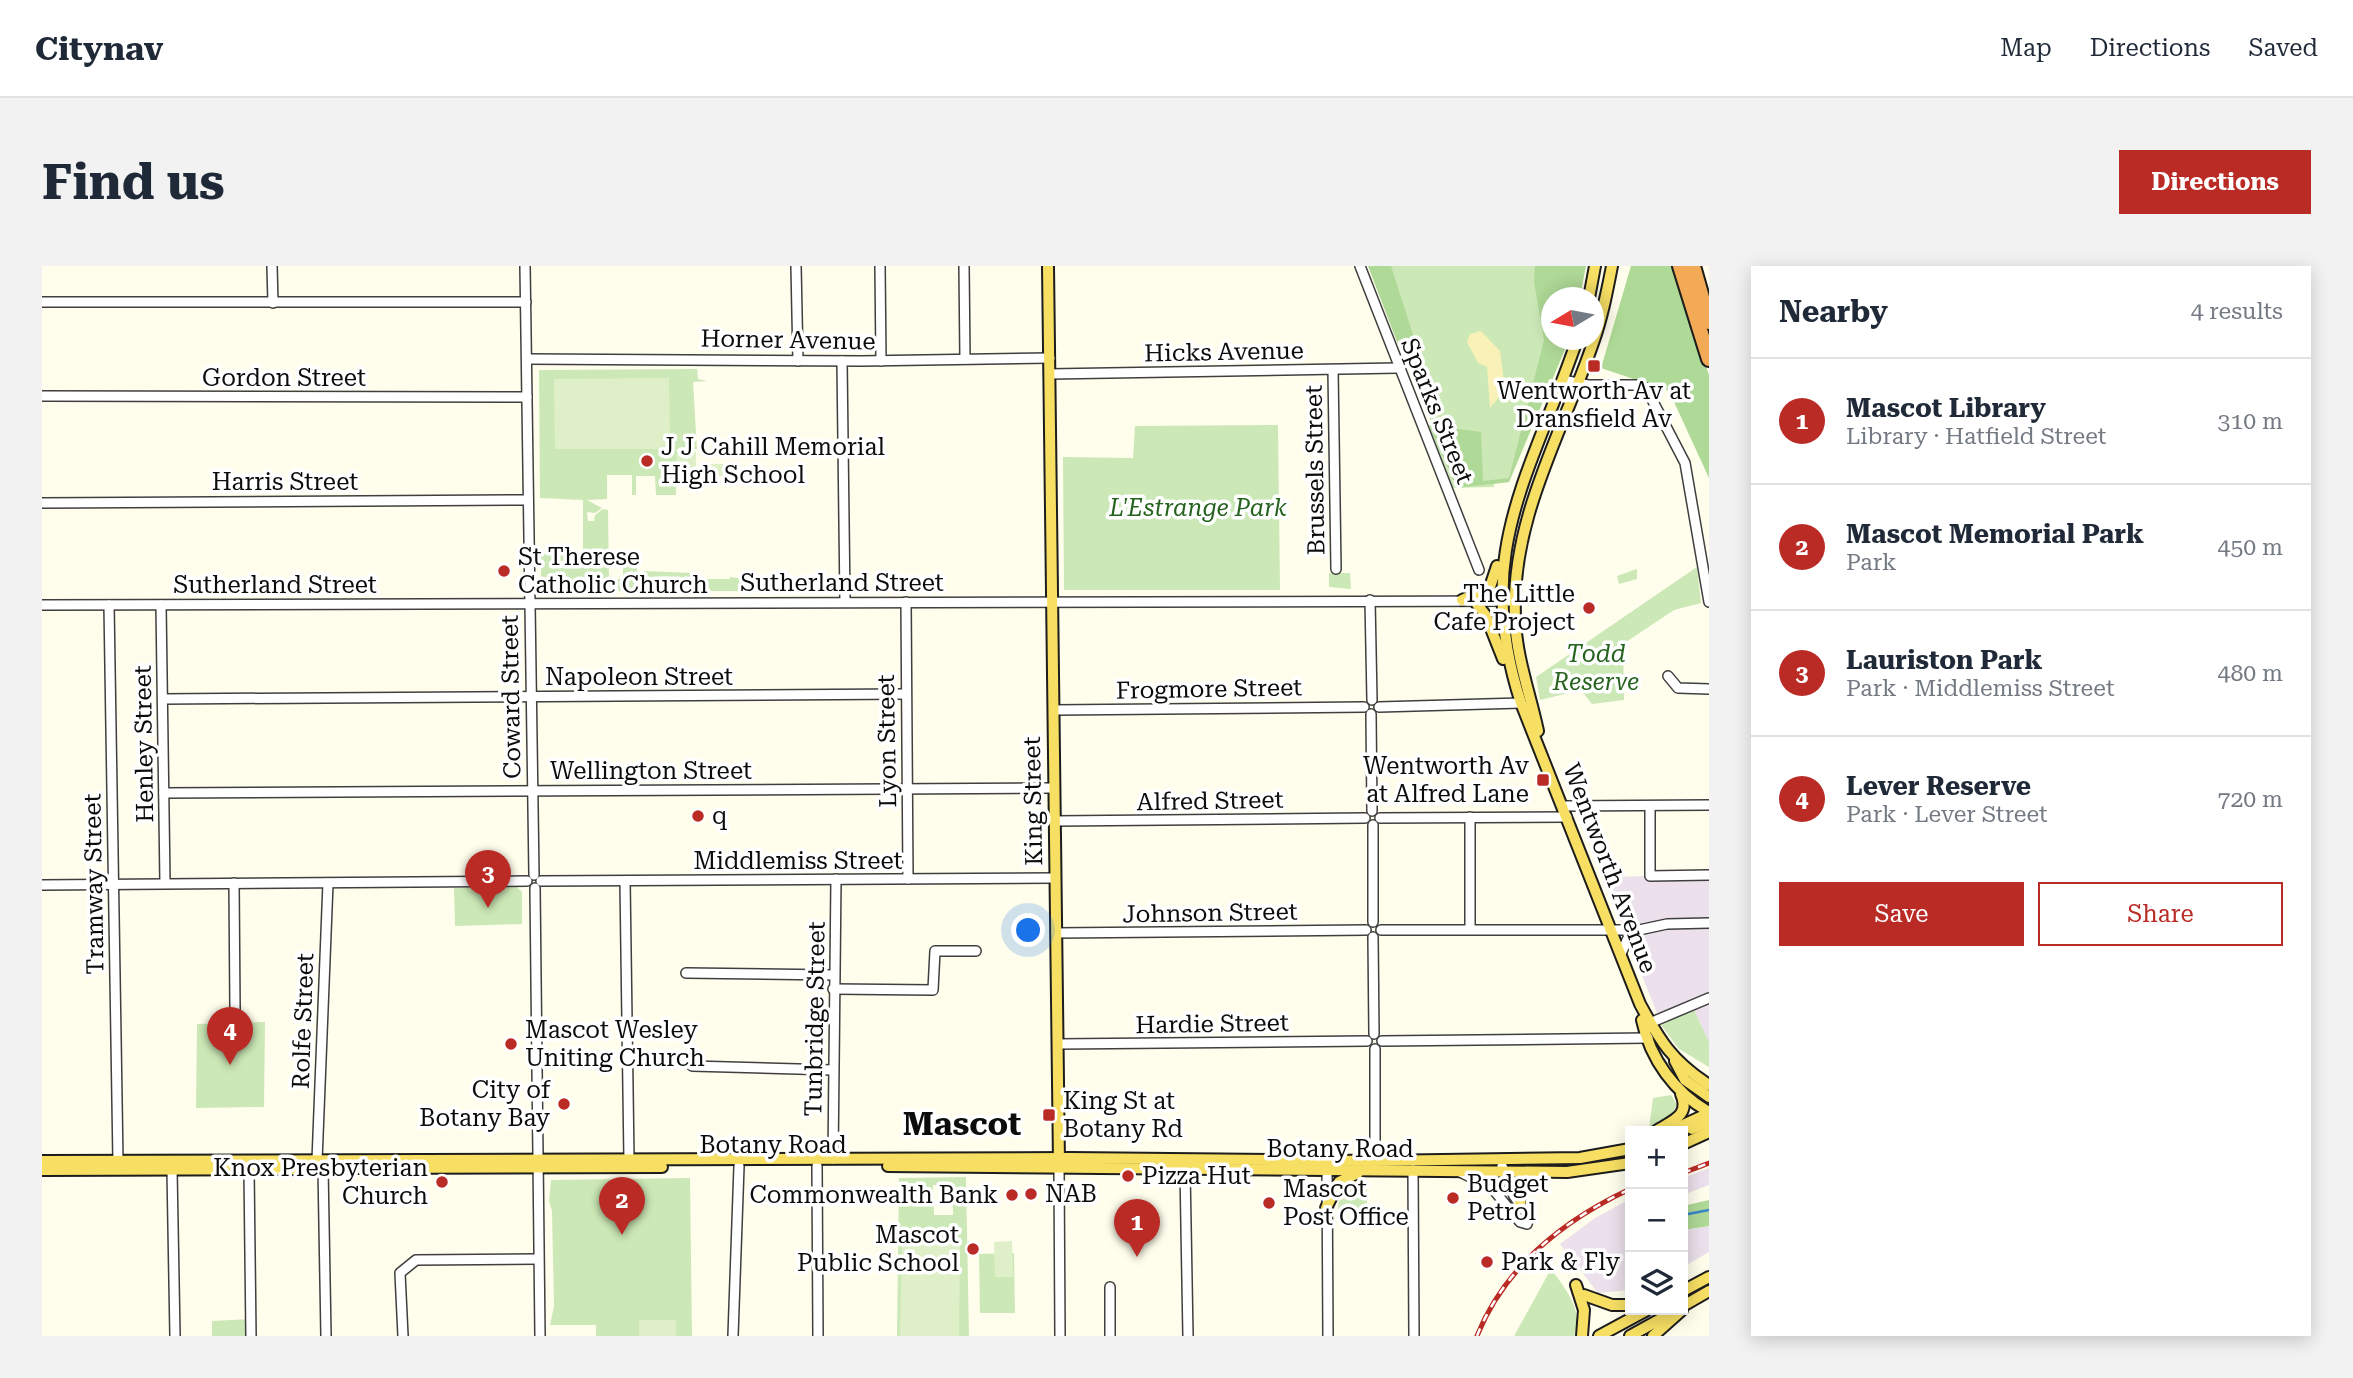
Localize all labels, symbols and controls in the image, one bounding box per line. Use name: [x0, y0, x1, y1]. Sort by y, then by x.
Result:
text: Citynav: [35, 29, 163, 68]
text: Map: [2000, 34, 2052, 62]
text: Directions: [2090, 34, 2210, 62]
text: Saved: [2248, 34, 2318, 62]
button: Directions: [2119, 150, 2311, 214]
text: Find us: [42, 154, 225, 211]
north arrow: [1541, 287, 1604, 350]
text: Nearby: [1779, 294, 1888, 329]
text: 4 results: [2191, 298, 2283, 325]
street label: Horner Avenue: [700, 324, 876, 356]
street label: Sparks Street: [1395, 334, 1479, 488]
street label: Hicks Avenue: [1144, 337, 1304, 367]
marker: Wentworth Av at Dransfield Av: [1586, 358, 1602, 374]
street label: Gordon Street: [202, 364, 366, 392]
place label: Wentworth Av at Dransfield Av: [1497, 377, 1691, 433]
street label: Brussels Street: [1300, 385, 1330, 555]
text: Mascot Library: [1846, 393, 2046, 423]
text: 1: [1796, 408, 1808, 435]
text: 310 m: [2218, 408, 2283, 435]
text: Library · Hatfield Street: [1846, 423, 2106, 450]
place label: J J Cahill Memorial High School: [661, 433, 885, 489]
marker: J J Cahill Memorial High School: [639, 453, 655, 469]
street label: Harris Street: [212, 468, 358, 496]
park label: L'Estrange Park: [1108, 494, 1287, 522]
text: Mascot Memorial Park: [1846, 519, 2144, 549]
text: 2: [1796, 534, 1808, 561]
text: 450 m: [2218, 534, 2283, 561]
place label: St Therese Catholic Church: [518, 543, 708, 599]
text: Park: [1846, 549, 1897, 576]
marker: St Therese Catholic Church: [496, 563, 512, 579]
street label: Sutherland Street: [740, 569, 944, 597]
street label: Sutherland Street: [173, 571, 377, 599]
place label: The Little Cafe Project: [1434, 580, 1575, 636]
marker: The Little Cafe Project: [1581, 600, 1597, 616]
street label: Coward Street: [496, 615, 526, 779]
park label: Todd Reserve: [1552, 640, 1639, 696]
text: Lauriston Park: [1846, 645, 2042, 675]
text: 3: [1796, 660, 1808, 687]
text: 480 m: [2218, 660, 2283, 687]
street label: Napoleon Street: [545, 663, 733, 691]
street label: Henley Street: [129, 665, 159, 823]
street label: Frogmore Street: [1116, 673, 1302, 705]
street label: Lyon Street: [872, 674, 902, 808]
text: Park · Middlemiss Street: [1846, 675, 2115, 702]
street label: King Street: [1018, 736, 1048, 866]
place label: Wentworth Av at Alfred Lane: [1363, 752, 1529, 808]
street label: Wellington Street: [550, 757, 752, 785]
street label: Wentworth Avenue: [1557, 759, 1663, 977]
text: Lever Reserve: [1846, 771, 2031, 801]
marker: Wentworth Av at Alfred Lane: [1535, 772, 1551, 788]
street label: Alfred Street: [1136, 786, 1284, 816]
text: 4: [1796, 786, 1808, 813]
text: 720 m: [2218, 786, 2283, 813]
street label: Tramway Street: [78, 793, 110, 975]
text: Park · Lever Street: [1846, 801, 2048, 828]
place label: q: [712, 802, 727, 830]
marker: q: [690, 808, 706, 824]
street label: Middlemiss Street: [693, 847, 903, 875]
pin: 3: [465, 850, 511, 908]
button: Save: [1779, 882, 2024, 946]
button: Share: [2038, 882, 2283, 946]
street label: Johnson Street: [1122, 897, 1298, 929]
your location: [1011, 913, 1045, 947]
street label: Tunbridge Street: [799, 921, 831, 1117]
street label: Rolfe Street: [287, 953, 319, 1089]
pin: 4: [207, 1007, 253, 1065]
street label: Hardie Street: [1135, 1009, 1289, 1039]
place label: Mascot Wesley Uniting Church: [525, 1016, 705, 1072]
marker: Mascot Wesley Uniting Church: [503, 1036, 519, 1052]
place label: City of Botany Bay: [419, 1076, 551, 1132]
place label: King St at Botany Rd: [1063, 1087, 1183, 1143]
marker: City of Botany Bay: [556, 1096, 572, 1112]
district label: Mascot: [903, 1105, 1021, 1143]
marker: King St at Botany Rd: [1041, 1107, 1057, 1123]
map controls: [1625, 1126, 1688, 1315]
button: +: [1625, 1126, 1688, 1189]
street label: Botany Road: [699, 1131, 847, 1159]
street label: Botany Road: [1266, 1135, 1414, 1163]
place label: Knox Presbyterian Church: [213, 1154, 428, 1210]
place label: Pizza Hut: [1142, 1162, 1251, 1190]
marker: Pizza Hut: [1120, 1168, 1136, 1184]
place label: Budget Petrol: [1467, 1170, 1548, 1226]
marker: Knox Presbyterian Church: [434, 1174, 450, 1190]
place label: Mascot Post Office: [1283, 1175, 1409, 1231]
pin: 2: [599, 1177, 645, 1235]
place label: NAB: [1045, 1180, 1097, 1208]
place label: Commonwealth Bank: [750, 1181, 998, 1209]
marker: NAB: [1023, 1186, 1039, 1202]
marker: Commonwealth Bank: [1004, 1187, 1020, 1203]
button: −: [1625, 1189, 1688, 1252]
marker: Budget Petrol: [1445, 1190, 1461, 1206]
marker: Mascot Post Office: [1261, 1195, 1277, 1211]
pin: 1: [1114, 1199, 1160, 1257]
place label: Mascot Public School: [797, 1221, 959, 1277]
marker: Mascot Public School: [965, 1241, 981, 1257]
place label: Park & Fly: [1501, 1248, 1621, 1276]
button: layers: [1625, 1252, 1688, 1315]
marker: Park & Fly: [1479, 1254, 1495, 1270]

